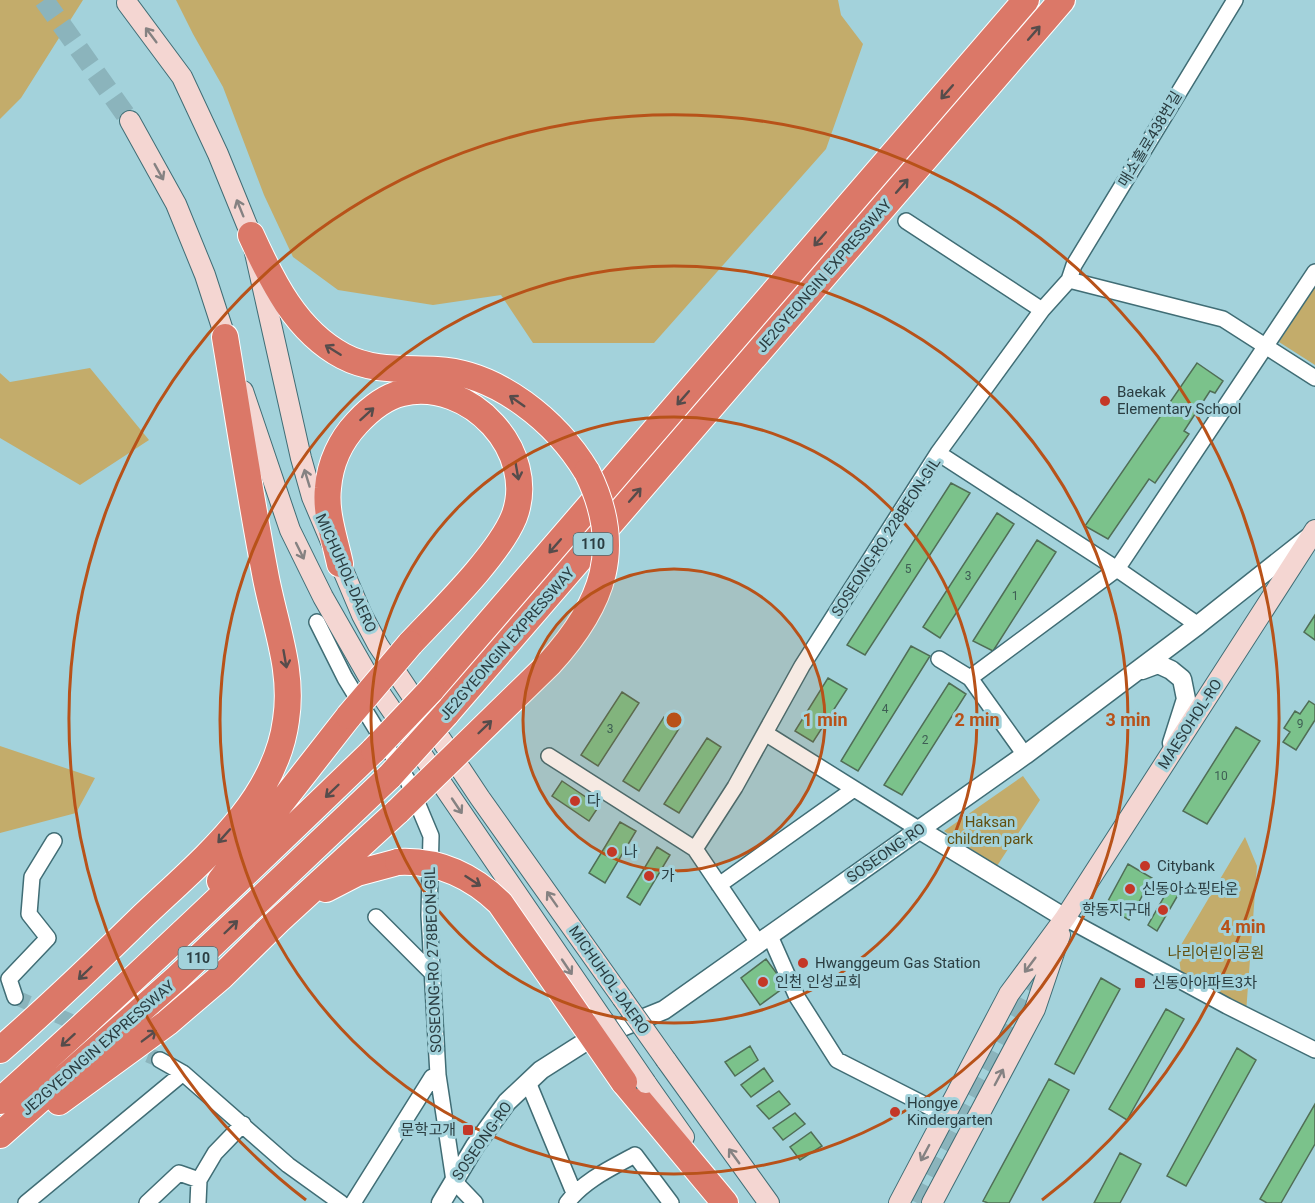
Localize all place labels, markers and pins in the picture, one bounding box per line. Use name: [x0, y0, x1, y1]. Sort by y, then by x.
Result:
place label: Baekak Elementary School: [1117, 383, 1241, 418]
marker: Baekak Elementary School: [1098, 394, 1112, 408]
centre of rings: [664, 710, 684, 730]
place label: 다: [587, 792, 601, 810]
marker: 다: [568, 794, 582, 808]
place label: 나: [624, 843, 638, 861]
marker: 나: [605, 845, 619, 859]
place label: Citybank: [1157, 857, 1215, 875]
marker: Citybank: [1138, 859, 1152, 873]
place label: 가: [661, 867, 675, 885]
marker: 가: [642, 869, 656, 883]
place label: 신동아쇼핑타운: [1142, 880, 1239, 898]
marker: 신동아쇼핑타운: [1123, 882, 1137, 896]
place label: 학동지구대: [1082, 901, 1151, 919]
marker: 학동지구대: [1156, 903, 1170, 917]
place label: Hwanggeum Gas Station: [815, 954, 981, 972]
marker: Hwanggeum Gas Station: [796, 956, 810, 970]
place label: 인천 인성교회: [775, 973, 862, 991]
place label: 신동아아파트3차: [1152, 974, 1257, 992]
marker: 인천 인성교회: [756, 975, 770, 989]
marker: 신동아아파트3차: [1133, 976, 1147, 990]
place label: Hongye Kindergarten: [907, 1094, 993, 1129]
marker: Hongye Kindergarten: [888, 1105, 902, 1119]
place label: 문학고개: [401, 1121, 456, 1139]
marker: 문학고개: [461, 1123, 475, 1137]

